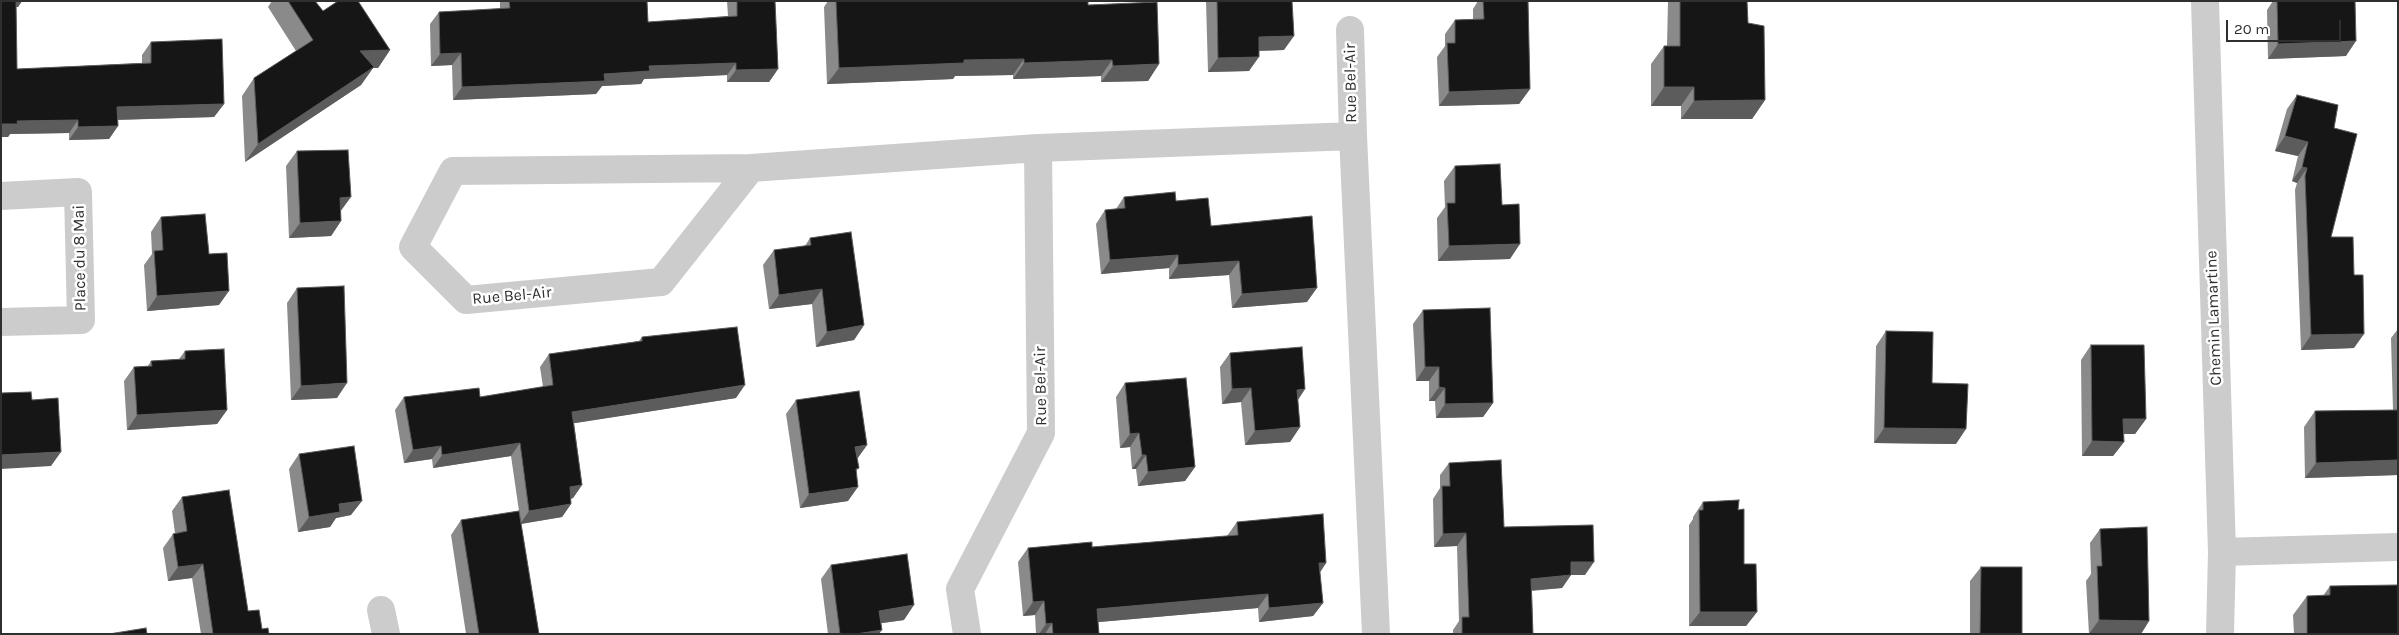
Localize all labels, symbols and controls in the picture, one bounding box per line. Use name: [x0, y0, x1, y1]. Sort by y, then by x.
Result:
scale bar: [2229, 10, 2344, 42]
text: 20 m: [2234, 20, 2269, 38]
street label: Rue Bel-Air: [1341, 43, 1361, 123]
street label: Place du 8 Mai: [69, 205, 91, 311]
street label: Chemin Lamartine: [2202, 250, 2226, 386]
street label: Rue Bel-Air: [472, 283, 552, 309]
street label: Rue Bel-Air: [1031, 346, 1051, 426]

